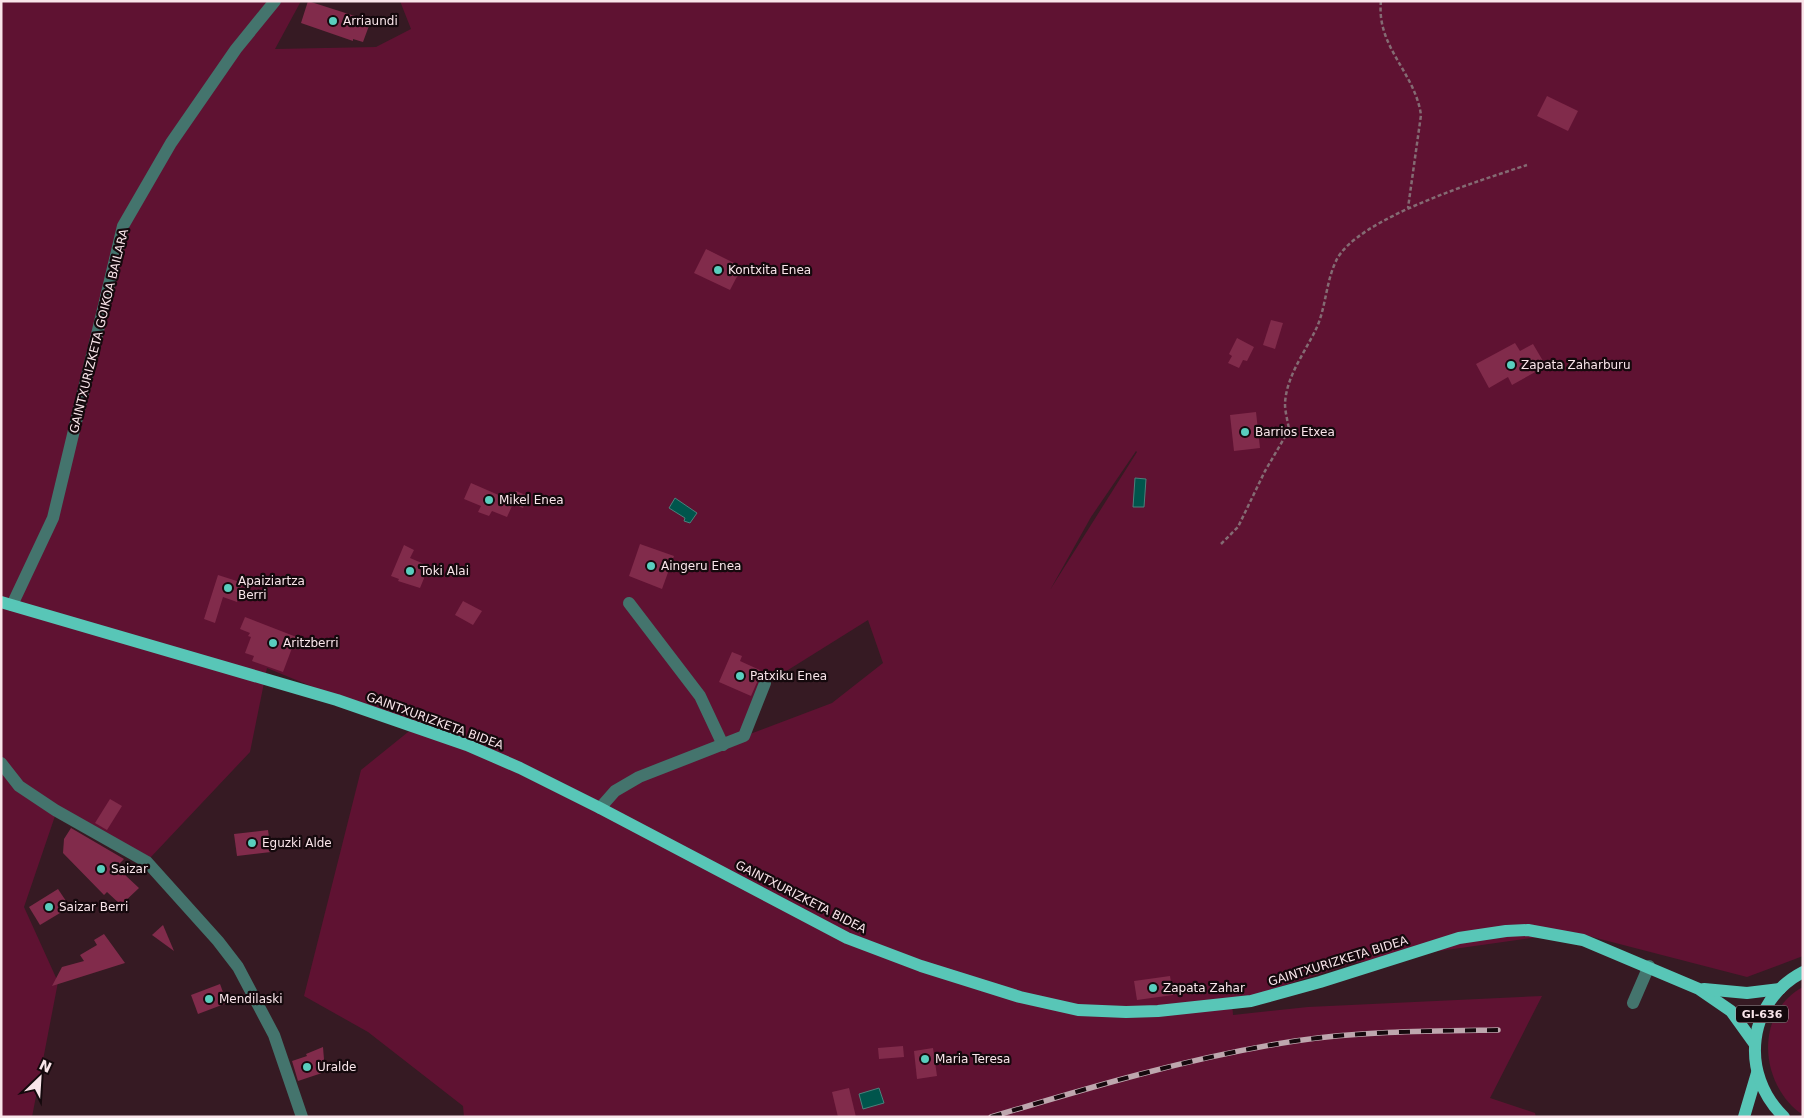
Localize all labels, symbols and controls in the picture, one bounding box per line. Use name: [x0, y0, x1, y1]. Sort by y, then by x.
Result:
place label: Arriaundi: [343, 14, 398, 28]
marker: Arriaundi: [327, 15, 339, 27]
street label: GAINTXURIZKETA GOIKOA BAILARA: [67, 227, 131, 435]
place label: Kontxita Enea: [728, 263, 811, 277]
marker: Kontxita Enea: [712, 264, 724, 276]
place label: Zapata Zaharburu: [1521, 358, 1631, 372]
marker: Zapata Zaharburu: [1505, 359, 1517, 371]
place label: Barrios Etxea: [1255, 425, 1335, 439]
marker: Barrios Etxea: [1239, 426, 1251, 438]
place label: Mikel Enea: [499, 493, 564, 507]
marker: Mikel Enea: [483, 494, 495, 506]
place label: Aingeru Enea: [661, 559, 741, 573]
marker: Aingeru Enea: [645, 560, 657, 572]
place label: Toki Alai: [419, 564, 469, 578]
marker: Toki Alai: [404, 565, 416, 577]
place label: Apaiziartza Berri: [238, 574, 305, 602]
marker: Apaiziartza Berri: [222, 582, 234, 594]
place label: Aritzberri: [283, 636, 338, 650]
marker: Aritzberri: [267, 637, 279, 649]
place label: Patxiku Enea: [750, 669, 827, 683]
marker: Patxiku Enea: [734, 670, 746, 682]
street label: GAINTXURIZKETA BIDEA: [364, 690, 506, 753]
place label: Eguzki Alde: [262, 836, 332, 850]
marker: Eguzki Alde: [246, 837, 258, 849]
street label: GAINTXURIZKETA BIDEA: [733, 858, 870, 937]
place label: Saizar: [111, 862, 148, 876]
marker: Saizar: [95, 863, 107, 875]
place label: Saizar Berri: [59, 900, 128, 914]
marker: Saizar Berri: [43, 901, 55, 913]
street label: GAINTXURIZKETA BIDEA: [1267, 933, 1410, 989]
place label: Zapata Zahar: [1163, 981, 1245, 995]
marker: Zapata Zahar: [1147, 982, 1159, 994]
place label: Mendilaski: [219, 992, 283, 1006]
marker: Mendilaski: [203, 993, 215, 1005]
road number: GI-636: [1736, 1006, 1788, 1022]
place label: Maria Teresa: [935, 1052, 1010, 1066]
north arrow: [15, 1053, 65, 1103]
marker: Maria Teresa: [919, 1053, 931, 1065]
text: N: [37, 1056, 54, 1076]
place label: Uralde: [317, 1060, 356, 1074]
marker: Uralde: [301, 1061, 313, 1073]

